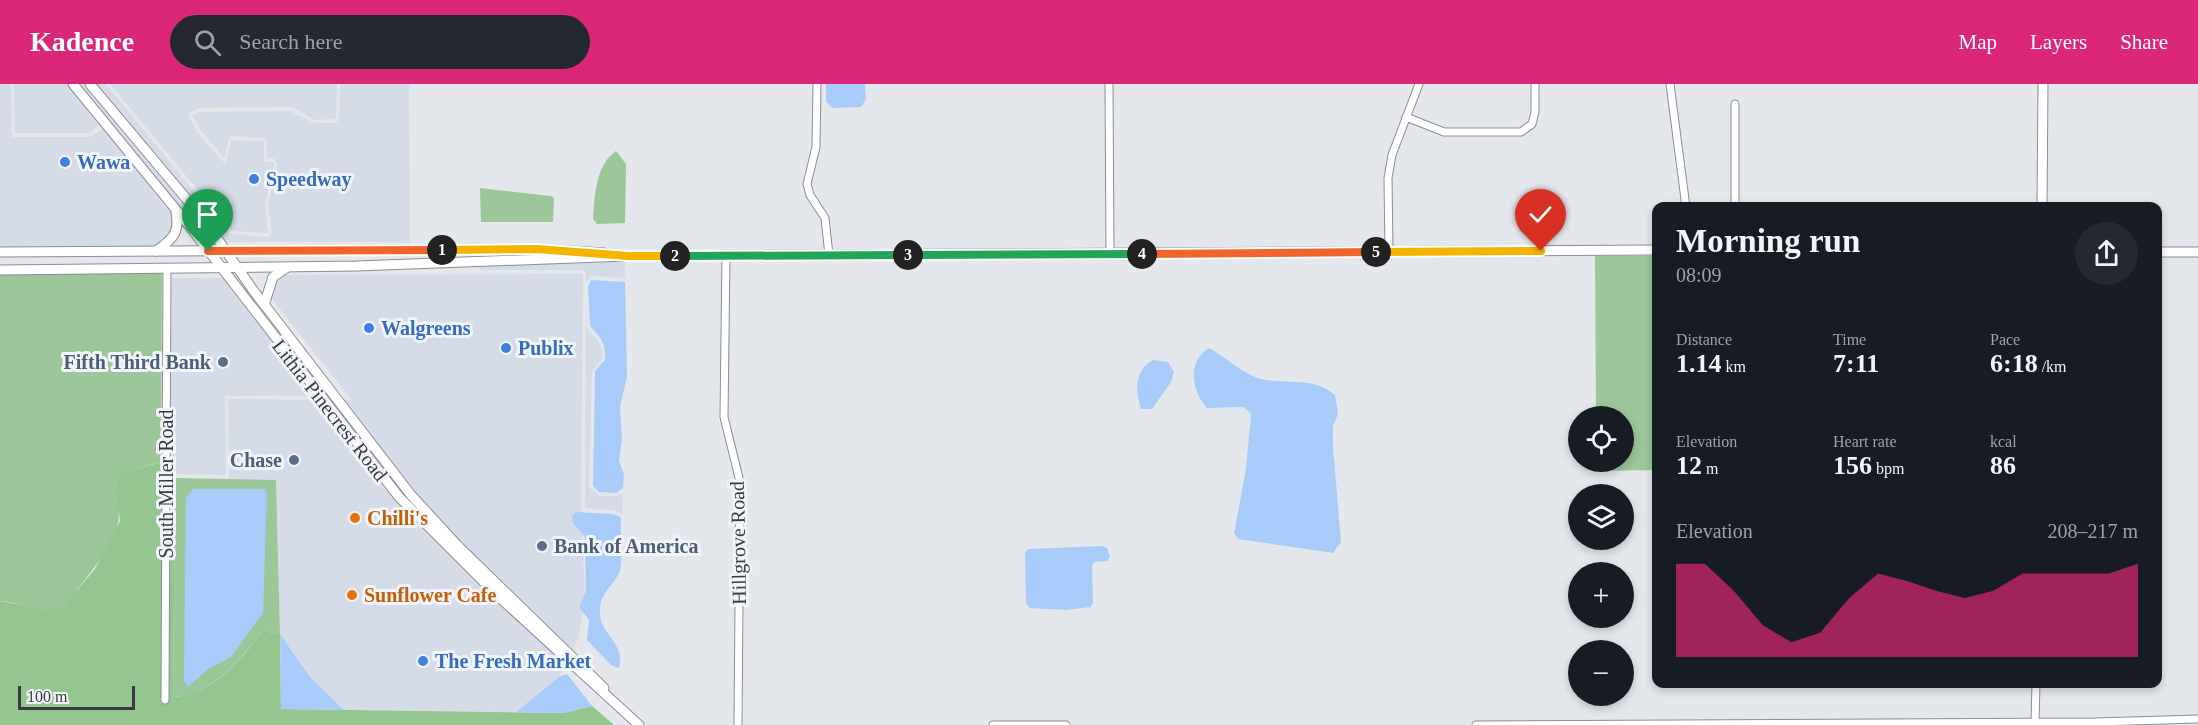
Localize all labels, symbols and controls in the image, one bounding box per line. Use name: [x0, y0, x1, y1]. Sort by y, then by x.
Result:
search box: [170, 15, 590, 69]
text: Kadence: [30, 26, 134, 57]
icon: search: [191, 26, 224, 59]
text: Search here: [239, 29, 342, 54]
text: Map: [1959, 30, 1997, 54]
text: Layers: [2030, 30, 2087, 54]
text: Share: [2120, 30, 2168, 54]
place label: Wawa: [77, 151, 130, 173]
marker: Wawa: [58, 155, 72, 169]
place label: Speedway: [266, 168, 352, 191]
marker: Speedway: [247, 172, 261, 186]
pin: [182, 189, 233, 251]
pin: [1515, 189, 1566, 251]
icon: arrive: [191, 198, 224, 231]
icon: check: [1524, 198, 1557, 231]
button: share: [2075, 222, 2138, 285]
text: Morning run: [1676, 223, 1860, 259]
pin: 1: [427, 235, 457, 265]
pin: 5: [1361, 237, 1391, 267]
pin: 4: [1127, 239, 1157, 269]
pin: 3: [893, 240, 923, 270]
text: 1: [438, 241, 446, 258]
pin: 2: [660, 241, 690, 271]
text: 5: [1372, 243, 1380, 260]
text: 4: [1138, 245, 1146, 262]
text: 3: [904, 246, 912, 263]
text: 2: [671, 247, 679, 264]
text: 08:09: [1676, 264, 1722, 286]
place label: Walgreens: [381, 317, 471, 340]
marker: Walgreens: [362, 321, 376, 335]
text: Distance: [1676, 331, 1732, 348]
text: Time: [1833, 331, 1866, 348]
text: Pace: [1990, 331, 2020, 348]
street label: Lithia Pinecrest Road: [268, 335, 392, 485]
place label: Publix: [518, 337, 574, 359]
marker: Publix: [499, 341, 513, 355]
text: 1.14: [1676, 349, 1722, 378]
text: 7:11: [1833, 349, 1879, 378]
text: 6:18: [1990, 349, 2038, 378]
place label: Fifth Third Bank: [64, 351, 212, 373]
marker: Fifth Third Bank: [216, 355, 230, 369]
text: km: [1722, 358, 1746, 375]
text: /km: [2038, 358, 2067, 375]
map controls: [1568, 406, 1634, 706]
button: locate: [1568, 406, 1634, 472]
street label: South Miller Road: [155, 410, 177, 558]
text: Elevation: [1676, 433, 1737, 450]
text: Heart rate: [1833, 433, 1897, 450]
text: kcal: [1990, 433, 2017, 450]
place label: Chase: [230, 449, 282, 471]
text: 12: [1676, 451, 1702, 480]
text: 156: [1833, 451, 1872, 480]
text: 86: [1990, 451, 2016, 480]
marker: Chase: [287, 453, 301, 467]
text: m: [1702, 460, 1718, 477]
text: bpm: [1872, 460, 1904, 477]
street label: Hillgrove Road: [726, 481, 751, 605]
button: layers: [1568, 484, 1634, 550]
place label: Chilli's: [367, 507, 428, 529]
marker: Chilli's: [348, 511, 362, 525]
text: Elevation: [1676, 520, 1753, 542]
text: 208–217 m: [2047, 520, 2138, 542]
place label: Bank of America: [554, 535, 698, 557]
marker: Bank of America: [535, 539, 549, 553]
button: +: [1568, 562, 1634, 628]
place label: Sunflower Cafe: [364, 584, 497, 606]
marker: Sunflower Cafe: [345, 588, 359, 602]
button: −: [1568, 640, 1634, 706]
place label: The Fresh Market: [435, 650, 592, 672]
marker: The Fresh Market: [416, 654, 430, 668]
scale bar: [18, 683, 135, 710]
text: 100 m: [27, 688, 67, 705]

